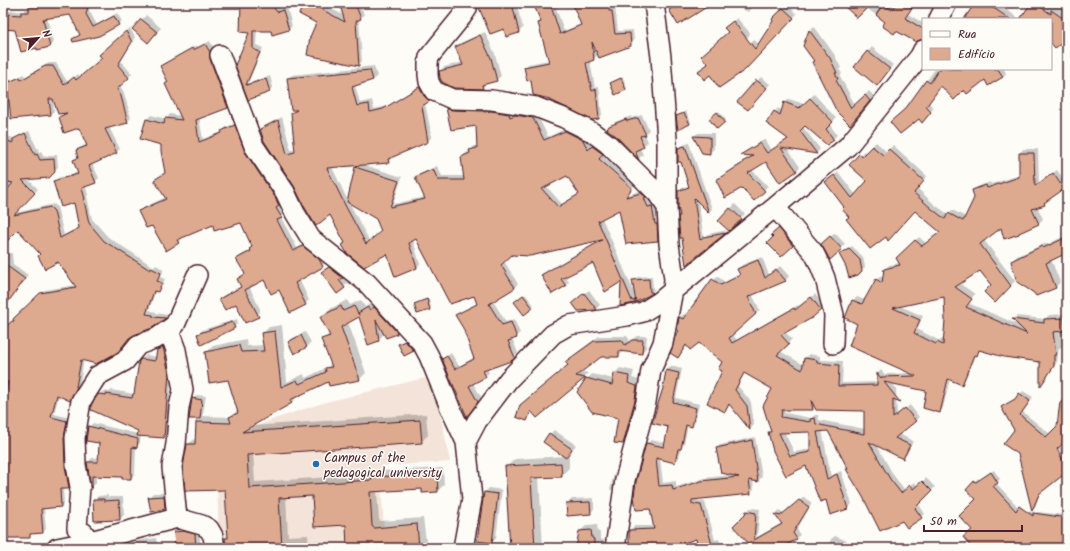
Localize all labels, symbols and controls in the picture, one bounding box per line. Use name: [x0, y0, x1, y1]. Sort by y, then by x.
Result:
north arrow: [18, 18, 58, 58]
legend: [922, 18, 1052, 70]
text: Rua: [958, 25, 977, 44]
text: N: [36, 27, 56, 41]
text: Edifício: [958, 45, 995, 64]
place label: Campus of the pedagogical university: [323, 448, 443, 484]
marker: Campus of the pedagogical university: [311, 459, 321, 469]
scale bar: [924, 507, 1022, 533]
text: 50 m: [930, 512, 957, 531]

